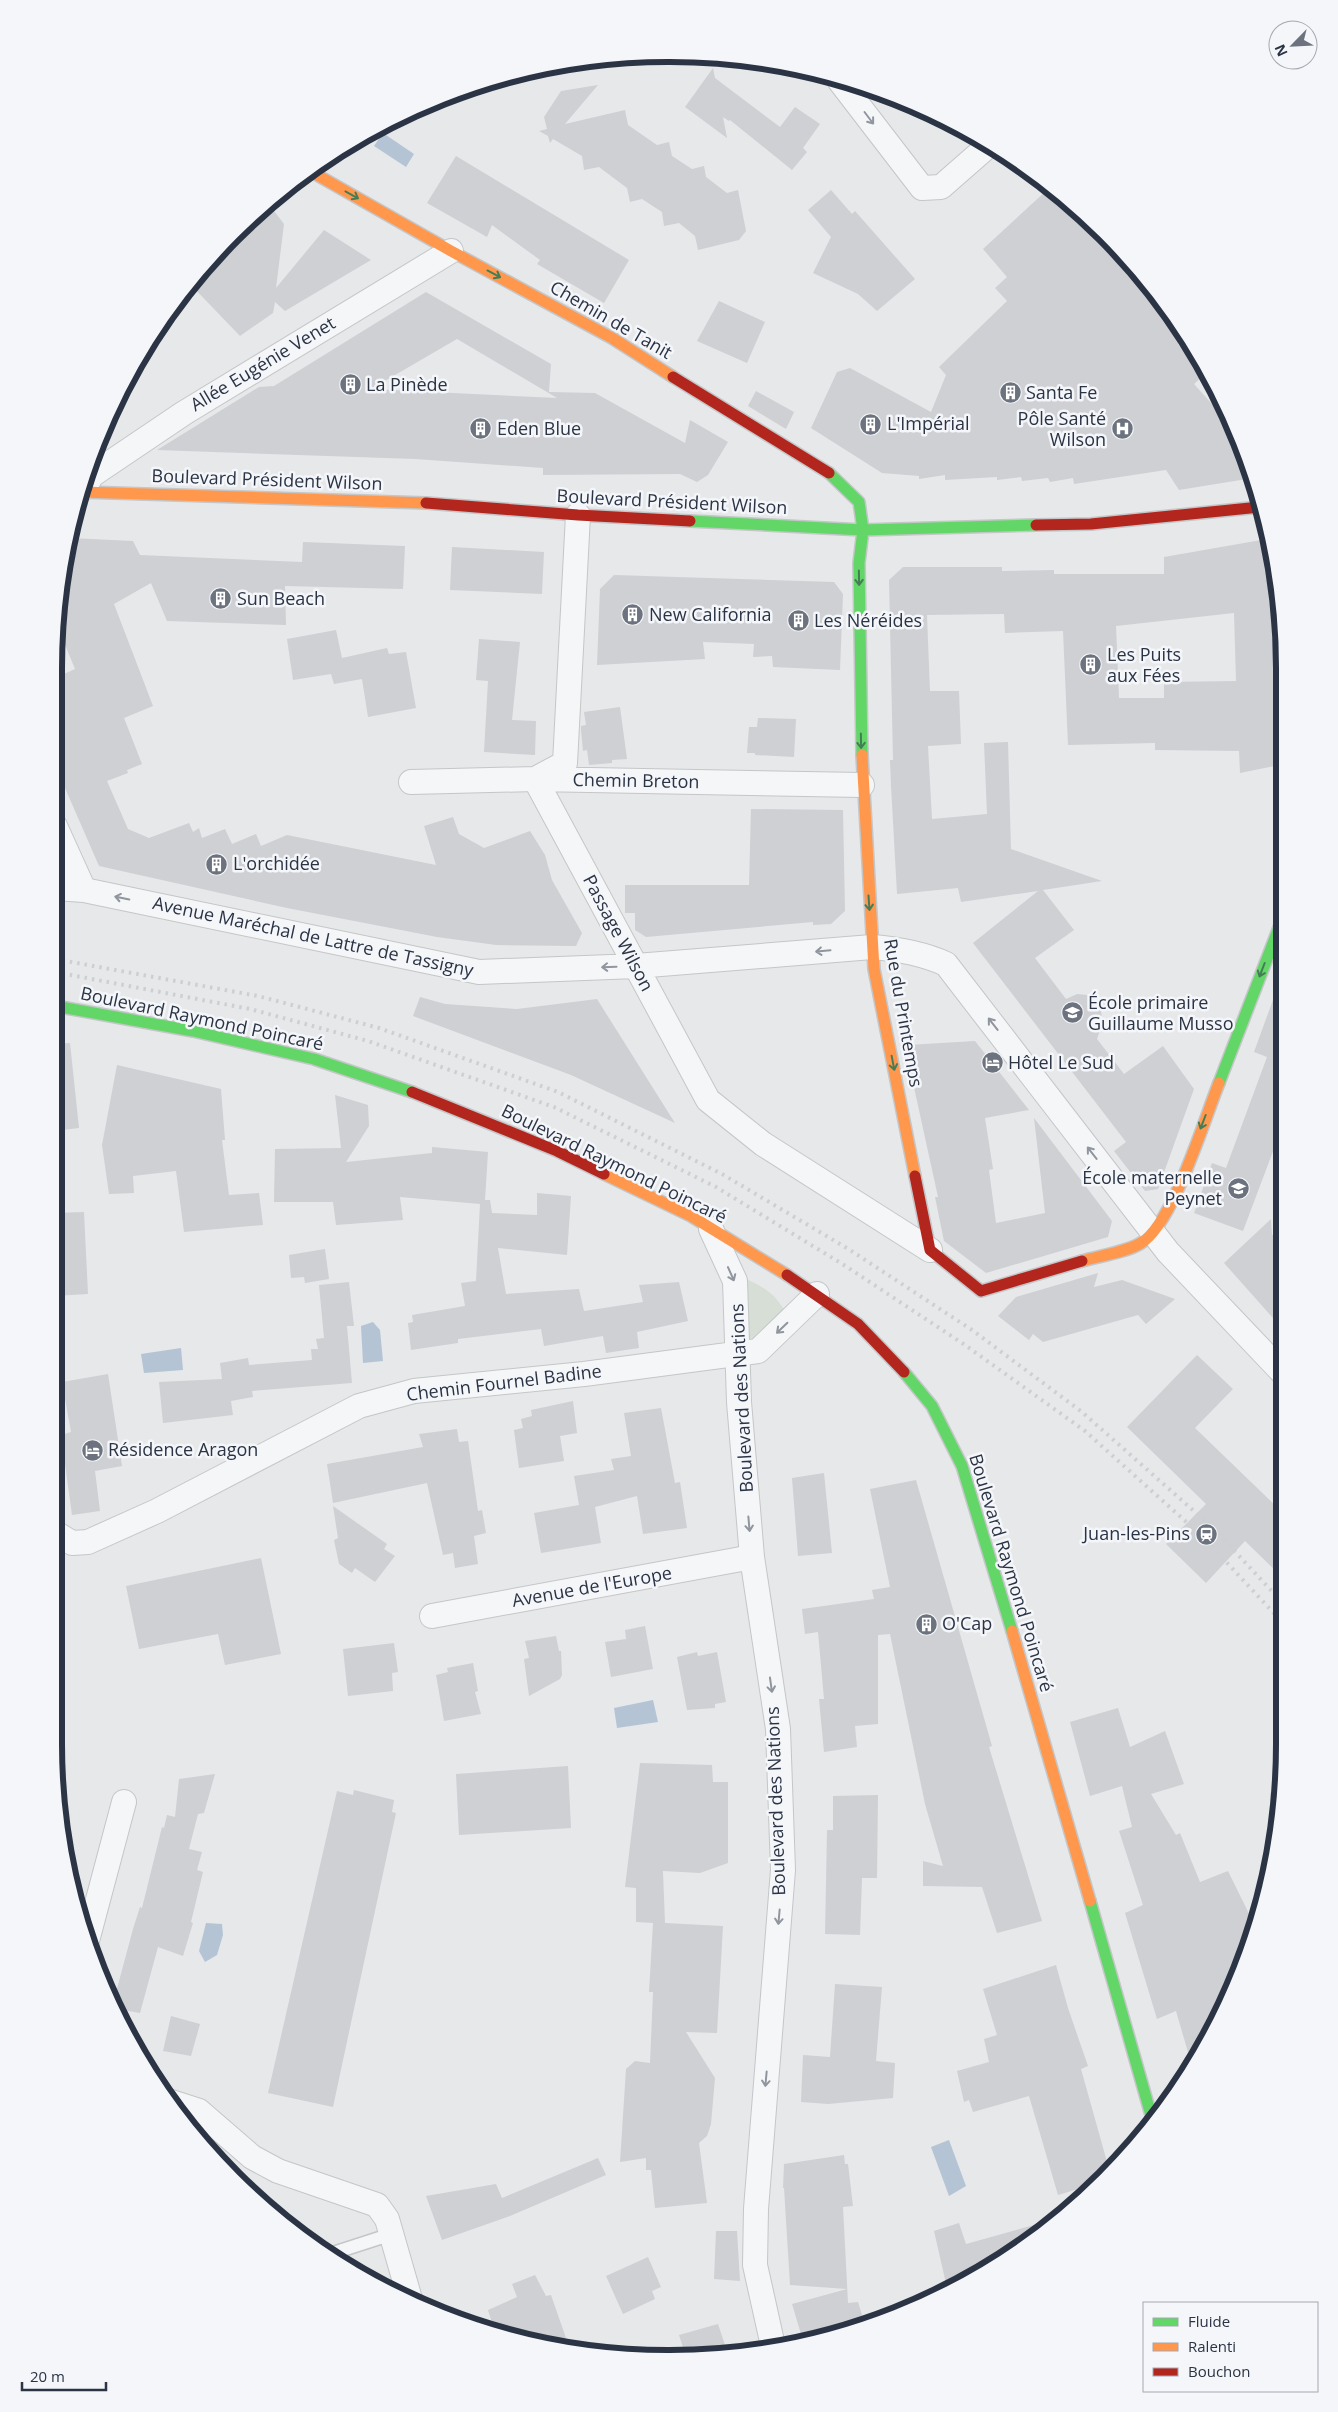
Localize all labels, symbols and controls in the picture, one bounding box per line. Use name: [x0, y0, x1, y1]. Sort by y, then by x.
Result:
north arrow: [1268, 20, 1318, 70]
text: N: [1270, 41, 1292, 60]
one-way arrow: [864, 111, 874, 125]
one-way arrow: [345, 191, 359, 201]
one-way arrow: [487, 269, 502, 279]
street label: Chemin de Tanit: [546, 274, 677, 364]
street label: Allée Eugénie Venet: [186, 310, 339, 416]
place label: La Pinède: [366, 372, 448, 396]
building icon: La Pinède: [338, 373, 362, 397]
place label: Santa Fe: [1026, 380, 1097, 404]
building icon: Santa Fe: [998, 381, 1022, 405]
place label: Pôle Santé Wilson: [1018, 406, 1106, 451]
place label: L'Impérial: [887, 411, 970, 435]
building icon: L'Impérial: [859, 412, 883, 436]
place label: Eden Blue: [497, 416, 581, 440]
building icon: Eden Blue: [469, 417, 493, 441]
hospital icon: Pôle Santé Wilson: [1110, 417, 1134, 441]
street label: Boulevard Président Wilson: [151, 463, 383, 495]
street label: Boulevard Président Wilson: [556, 483, 788, 519]
one-way arrow: [855, 570, 864, 586]
place label: Sun Beach: [237, 586, 325, 610]
building icon: Sun Beach: [209, 587, 233, 611]
place label: New California: [649, 602, 772, 626]
building icon: New California: [621, 603, 645, 627]
place label: Les Néréides: [814, 608, 922, 632]
building icon: Les Néréides: [786, 609, 810, 633]
place label: Les Puits aux Fées: [1107, 642, 1181, 687]
building icon: Les Puits aux Fées: [1079, 653, 1103, 677]
one-way arrow: [856, 732, 866, 748]
street label: Chemin Breton: [572, 767, 700, 793]
place label: L'orchidée: [233, 851, 320, 875]
building icon: L'orchidée: [205, 852, 229, 876]
street label: Passage Wilson: [578, 870, 660, 995]
street label: Avenue Maréchal de Lattre de Tassigny: [151, 890, 477, 982]
one-way arrow: [114, 893, 130, 902]
one-way arrow: [865, 895, 874, 911]
street label: Rue du Printemps: [879, 937, 929, 1089]
one-way arrow: [816, 946, 832, 956]
one-way arrow: [601, 962, 618, 972]
one-way arrow: [1257, 962, 1266, 977]
street label: Boulevard Raymond Poincaré: [78, 981, 326, 1056]
place label: École primaire Guillaume Musso: [1088, 990, 1233, 1035]
school or university icon: École primaire Guillaume Musso: [1060, 1001, 1084, 1025]
one-way arrow: [987, 1018, 998, 1031]
place label: Hôtel Le Sud: [1008, 1050, 1114, 1074]
hotel icon: Hôtel Le Sud: [980, 1051, 1004, 1075]
one-way arrow: [888, 1055, 898, 1071]
street label: Boulevard Raymond Poincaré: [498, 1098, 731, 1228]
one-way arrow: [1198, 1113, 1207, 1129]
one-way arrow: [1086, 1147, 1097, 1160]
place label: École maternelle Peynet: [1082, 1165, 1222, 1210]
school or university icon: École maternelle Peynet: [1226, 1176, 1250, 1200]
one-way arrow: [727, 1266, 737, 1281]
street label: Boulevard des Nations: [724, 1303, 758, 1493]
one-way arrow: [776, 1321, 788, 1334]
street label: Chemin Fournel Badine: [405, 1358, 603, 1406]
place label: Résidence Aragon: [108, 1437, 258, 1461]
hotel icon: Résidence Aragon: [80, 1438, 104, 1462]
street label: Boulevard Raymond Poincaré: [964, 1451, 1060, 1695]
one-way arrow: [745, 1516, 754, 1532]
place label: Juan-les-Pins: [1081, 1521, 1190, 1545]
station icon: Juan-les-Pins: [1194, 1522, 1218, 1546]
street label: Avenue de l'Europe: [510, 1560, 674, 1612]
place label: O'Cap: [942, 1611, 992, 1635]
building icon: O'Cap: [914, 1612, 938, 1636]
one-way arrow: [766, 1676, 776, 1692]
street label: Boulevard des Nations: [760, 1706, 790, 1896]
one-way arrow: [774, 1908, 784, 1924]
one-way arrow: [761, 2070, 771, 2086]
legend: [1143, 2302, 1318, 2392]
text: Fluide: [1188, 2311, 1230, 2331]
text: Ralenti: [1188, 2336, 1236, 2356]
scale bar: [22, 2360, 106, 2392]
text: Bouchon: [1188, 2361, 1251, 2381]
text: 20 m: [30, 2366, 65, 2386]

